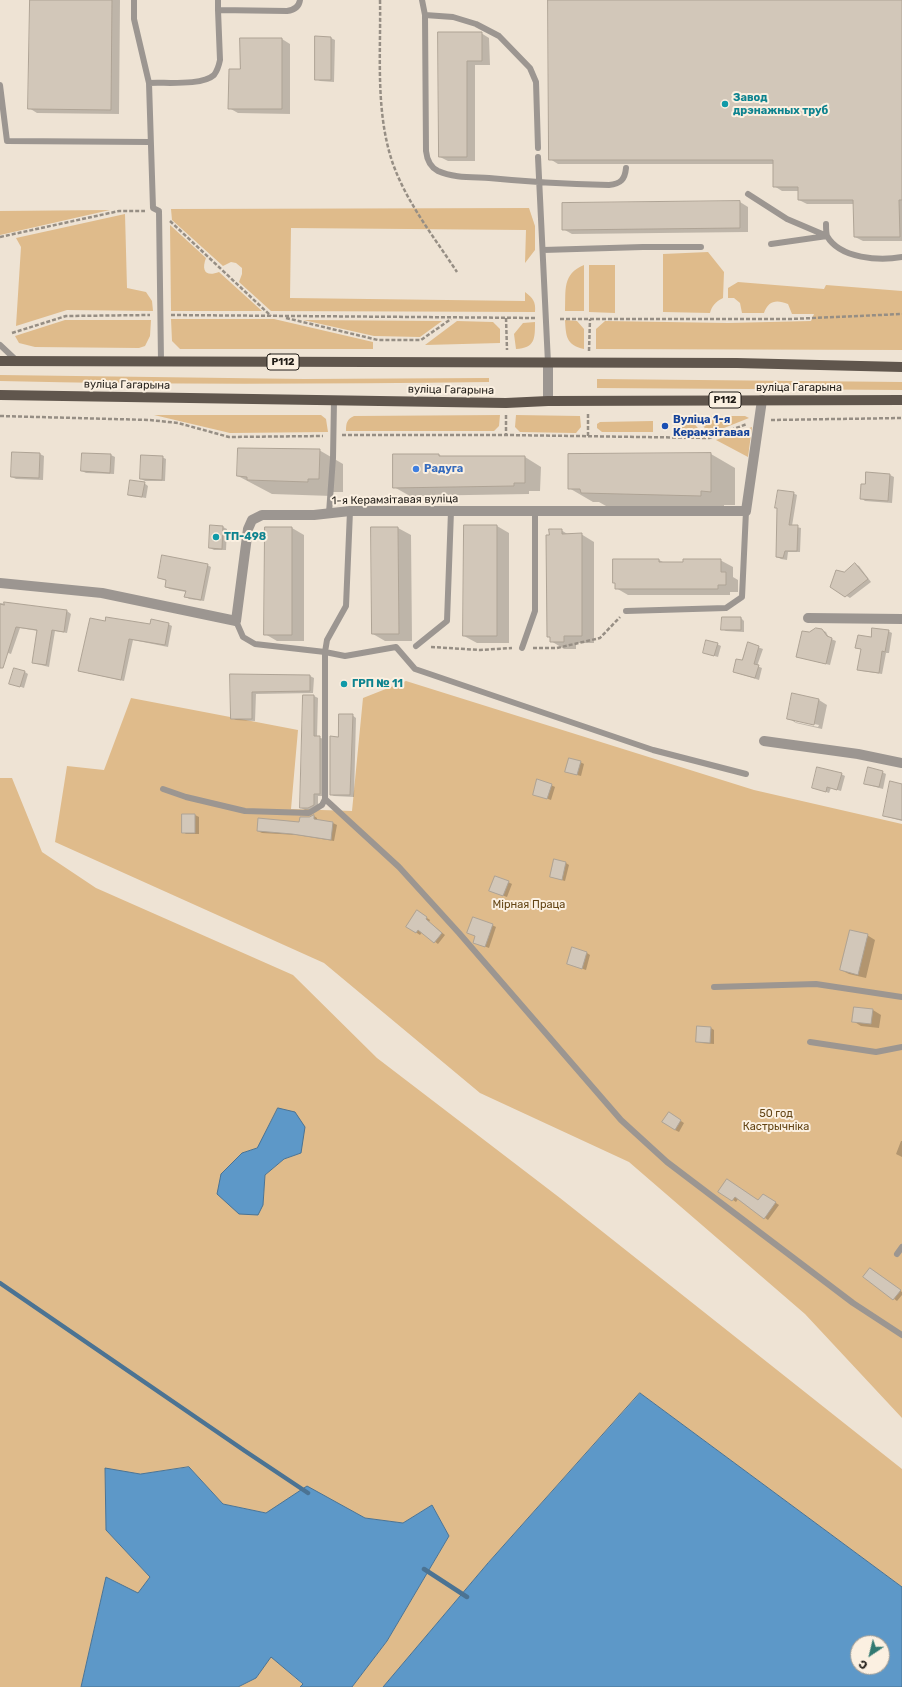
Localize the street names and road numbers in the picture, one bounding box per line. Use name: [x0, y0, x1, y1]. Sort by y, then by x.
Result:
road number: Р112: [267, 354, 299, 370]
street label: вуліца Гагарына: [84, 378, 170, 392]
street label: вуліца Гагарына: [756, 381, 842, 395]
street label: вуліца Гагарына: [408, 383, 494, 397]
road number: Р112: [709, 392, 741, 408]
street label: 1-я Керамзітавая вуліца: [332, 492, 458, 508]

